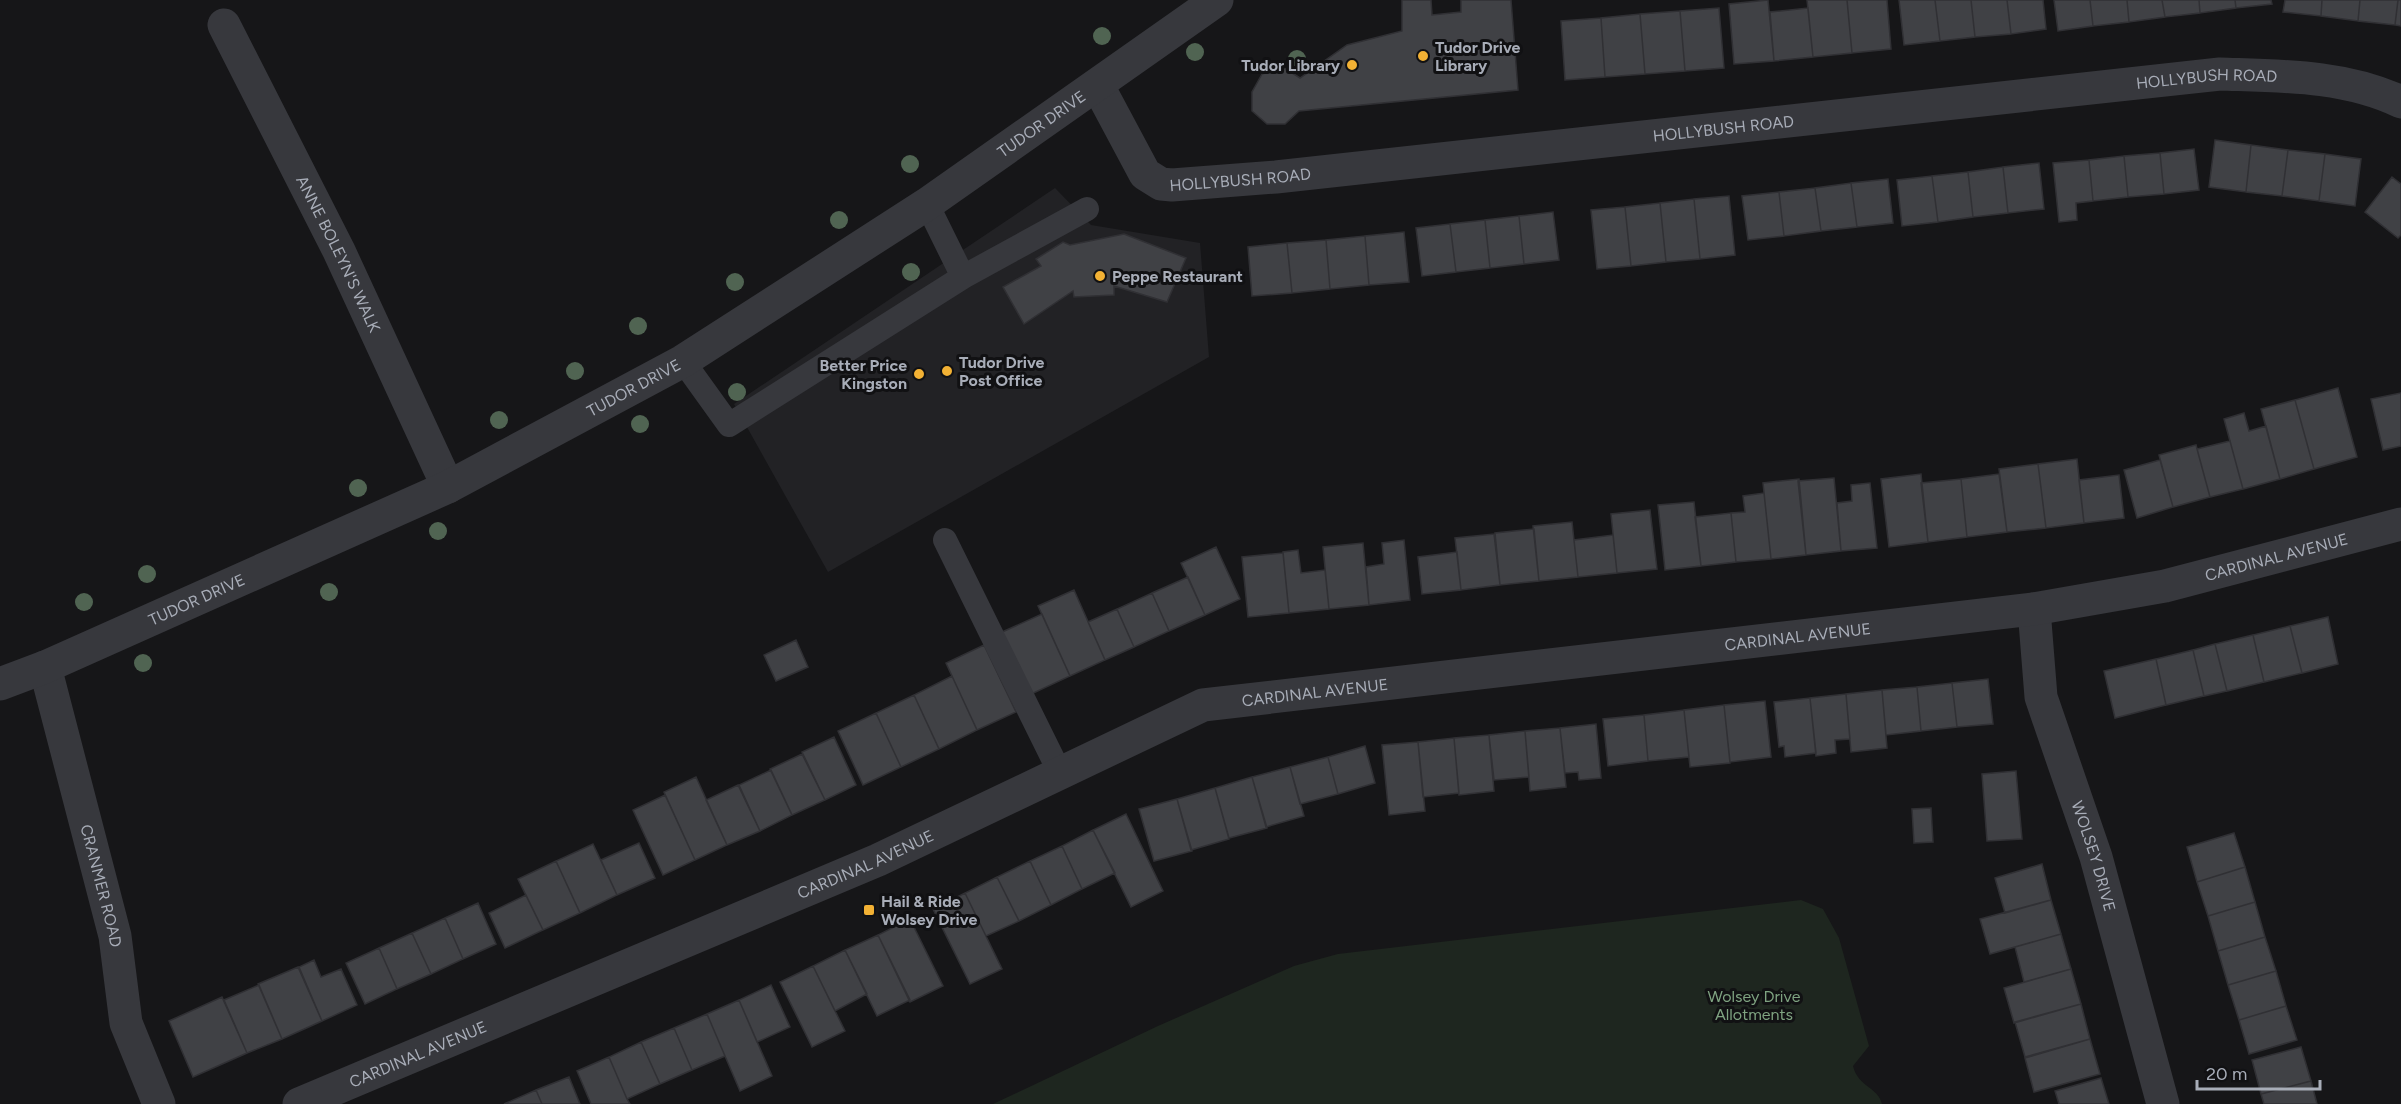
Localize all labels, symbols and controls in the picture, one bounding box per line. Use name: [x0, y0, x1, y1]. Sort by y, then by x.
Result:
place label: Tudor Drive Library: [1435, 38, 1521, 75]
marker: Tudor Drive Library: [1416, 49, 1430, 63]
place label: Tudor Library: [1241, 56, 1341, 75]
marker: Tudor Library: [1345, 58, 1359, 72]
street label: HOLLYBUSH ROAD: [2135, 64, 2278, 93]
street label: TUDOR DRIVE: [993, 86, 1089, 161]
street label: HOLLYBUSH ROAD: [1652, 111, 1795, 145]
street label: HOLLYBUSH ROAD: [1169, 164, 1312, 195]
street label: ANNE BOLEYN'S WALK: [293, 172, 385, 335]
place label: Peppe Restaurant: [1112, 267, 1243, 286]
marker: Peppe Restaurant: [1093, 269, 1107, 283]
place label: Tudor Drive Post Office: [959, 353, 1045, 390]
street label: TUDOR DRIVE: [583, 355, 684, 420]
place label: Better Price Kingston: [819, 356, 907, 393]
marker: Tudor Drive Post Office: [940, 364, 954, 378]
marker: Better Price Kingston: [912, 367, 926, 381]
street label: CARDINAL AVENUE: [2203, 529, 2350, 585]
street label: TUDOR DRIVE: [145, 570, 248, 629]
street label: CARDINAL AVENUE: [1723, 618, 1872, 654]
street label: CARDINAL AVENUE: [1241, 674, 1389, 710]
street label: WOLSEY DRIVE: [2068, 798, 2120, 914]
street label: CRANMER ROAD: [77, 822, 126, 948]
street label: CARDINAL AVENUE: [794, 825, 937, 903]
place label: Hail & Ride Wolsey Drive: [881, 892, 977, 929]
marker: Hail & Ride Wolsey Drive: [862, 903, 876, 917]
park label: Wolsey Drive Allotments: [1708, 987, 1801, 1024]
street label: CARDINAL AVENUE: [346, 1017, 489, 1091]
scale bar: [2197, 1053, 2320, 1091]
text: 20 m: [2206, 1063, 2247, 1085]

